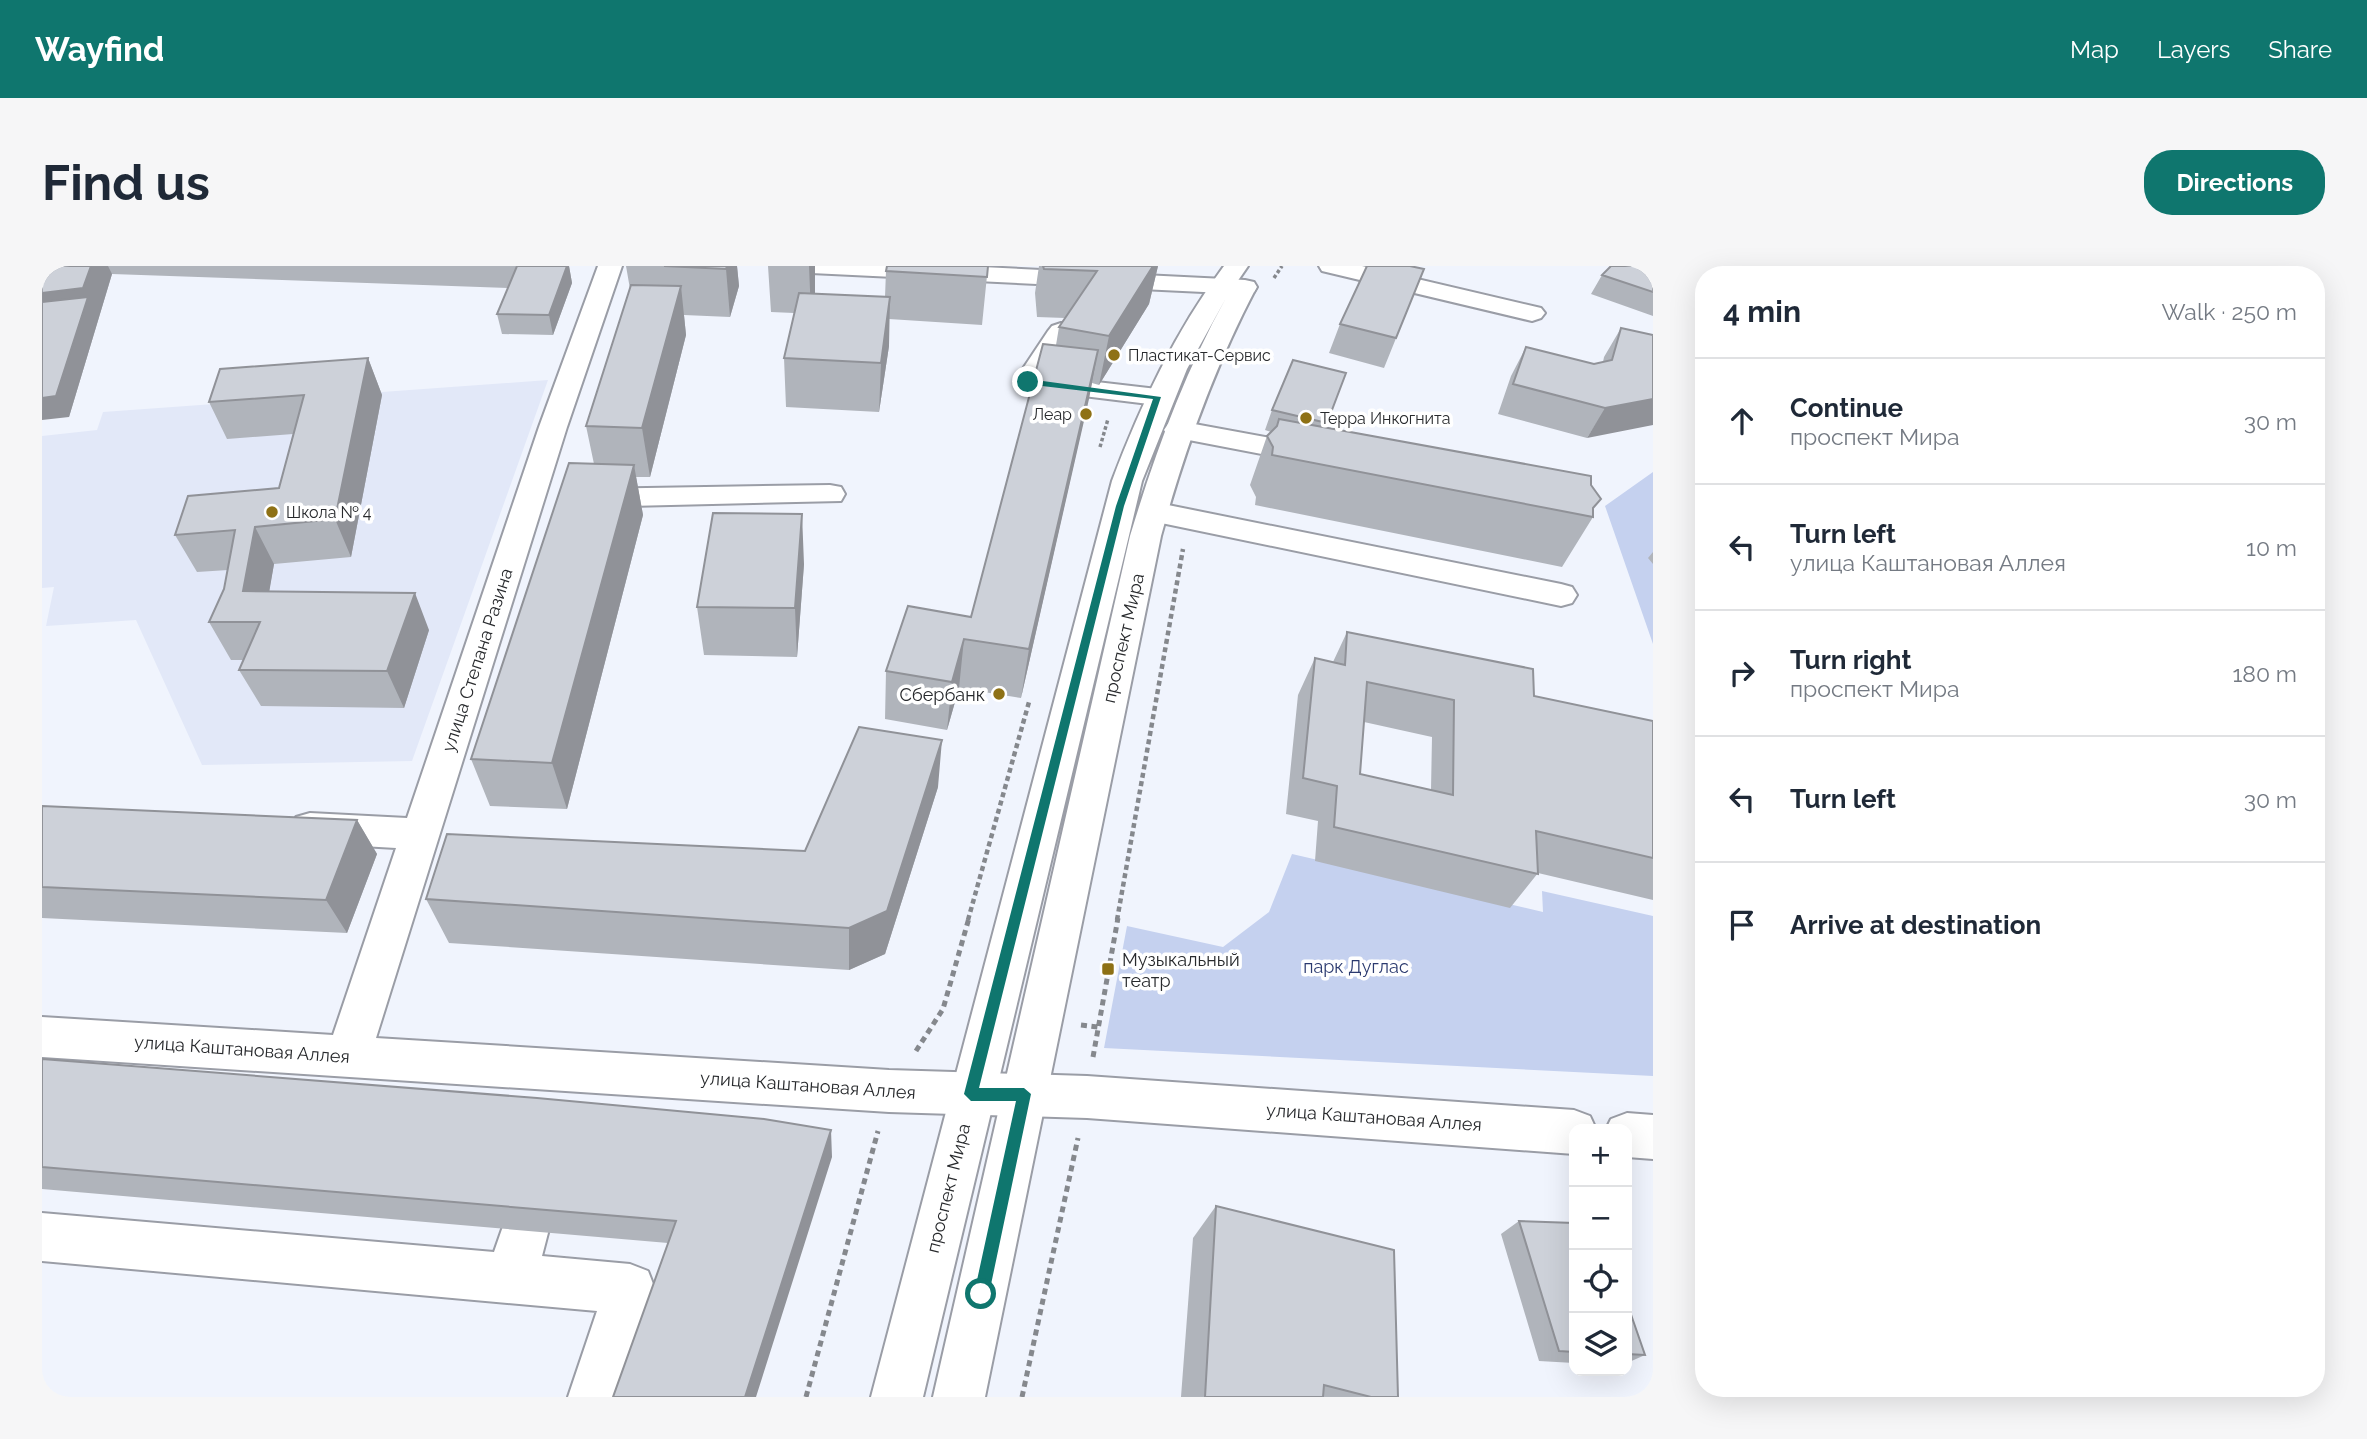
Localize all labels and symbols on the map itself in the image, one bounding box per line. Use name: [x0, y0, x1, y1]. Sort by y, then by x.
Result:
place label: Пластикат-Сервис: [1128, 346, 1271, 365]
marker: Пластикат-Сервис: [1106, 347, 1122, 363]
route end: [1012, 366, 1043, 397]
place label: Леар: [1032, 405, 1072, 424]
marker: Леар: [1078, 406, 1094, 422]
place label: Терра Инкогнита: [1320, 409, 1450, 428]
marker: Терра Инкогнита: [1298, 410, 1314, 426]
place label: Школа № 4: [286, 503, 372, 522]
marker: Школа № 4: [264, 504, 280, 520]
street label: улица Степана Разина: [437, 565, 517, 755]
street label: проспект Мира: [1098, 571, 1148, 705]
place label: Сбербанк: [899, 684, 985, 705]
marker: Сбербанк: [991, 686, 1007, 702]
place label: Музыкальный театр: [1122, 949, 1240, 991]
park label: парк Дуглас: [1303, 956, 1409, 977]
marker: Музыкальный театр: [1100, 961, 1116, 977]
street label: улица Каштановая Аллея: [134, 1031, 350, 1067]
street label: улица Каштановая Аллея: [700, 1067, 916, 1103]
street label: улица Каштановая Аллея: [1266, 1099, 1482, 1135]
street label: проспект Мира: [922, 1121, 974, 1255]
route start: [965, 1278, 996, 1309]

